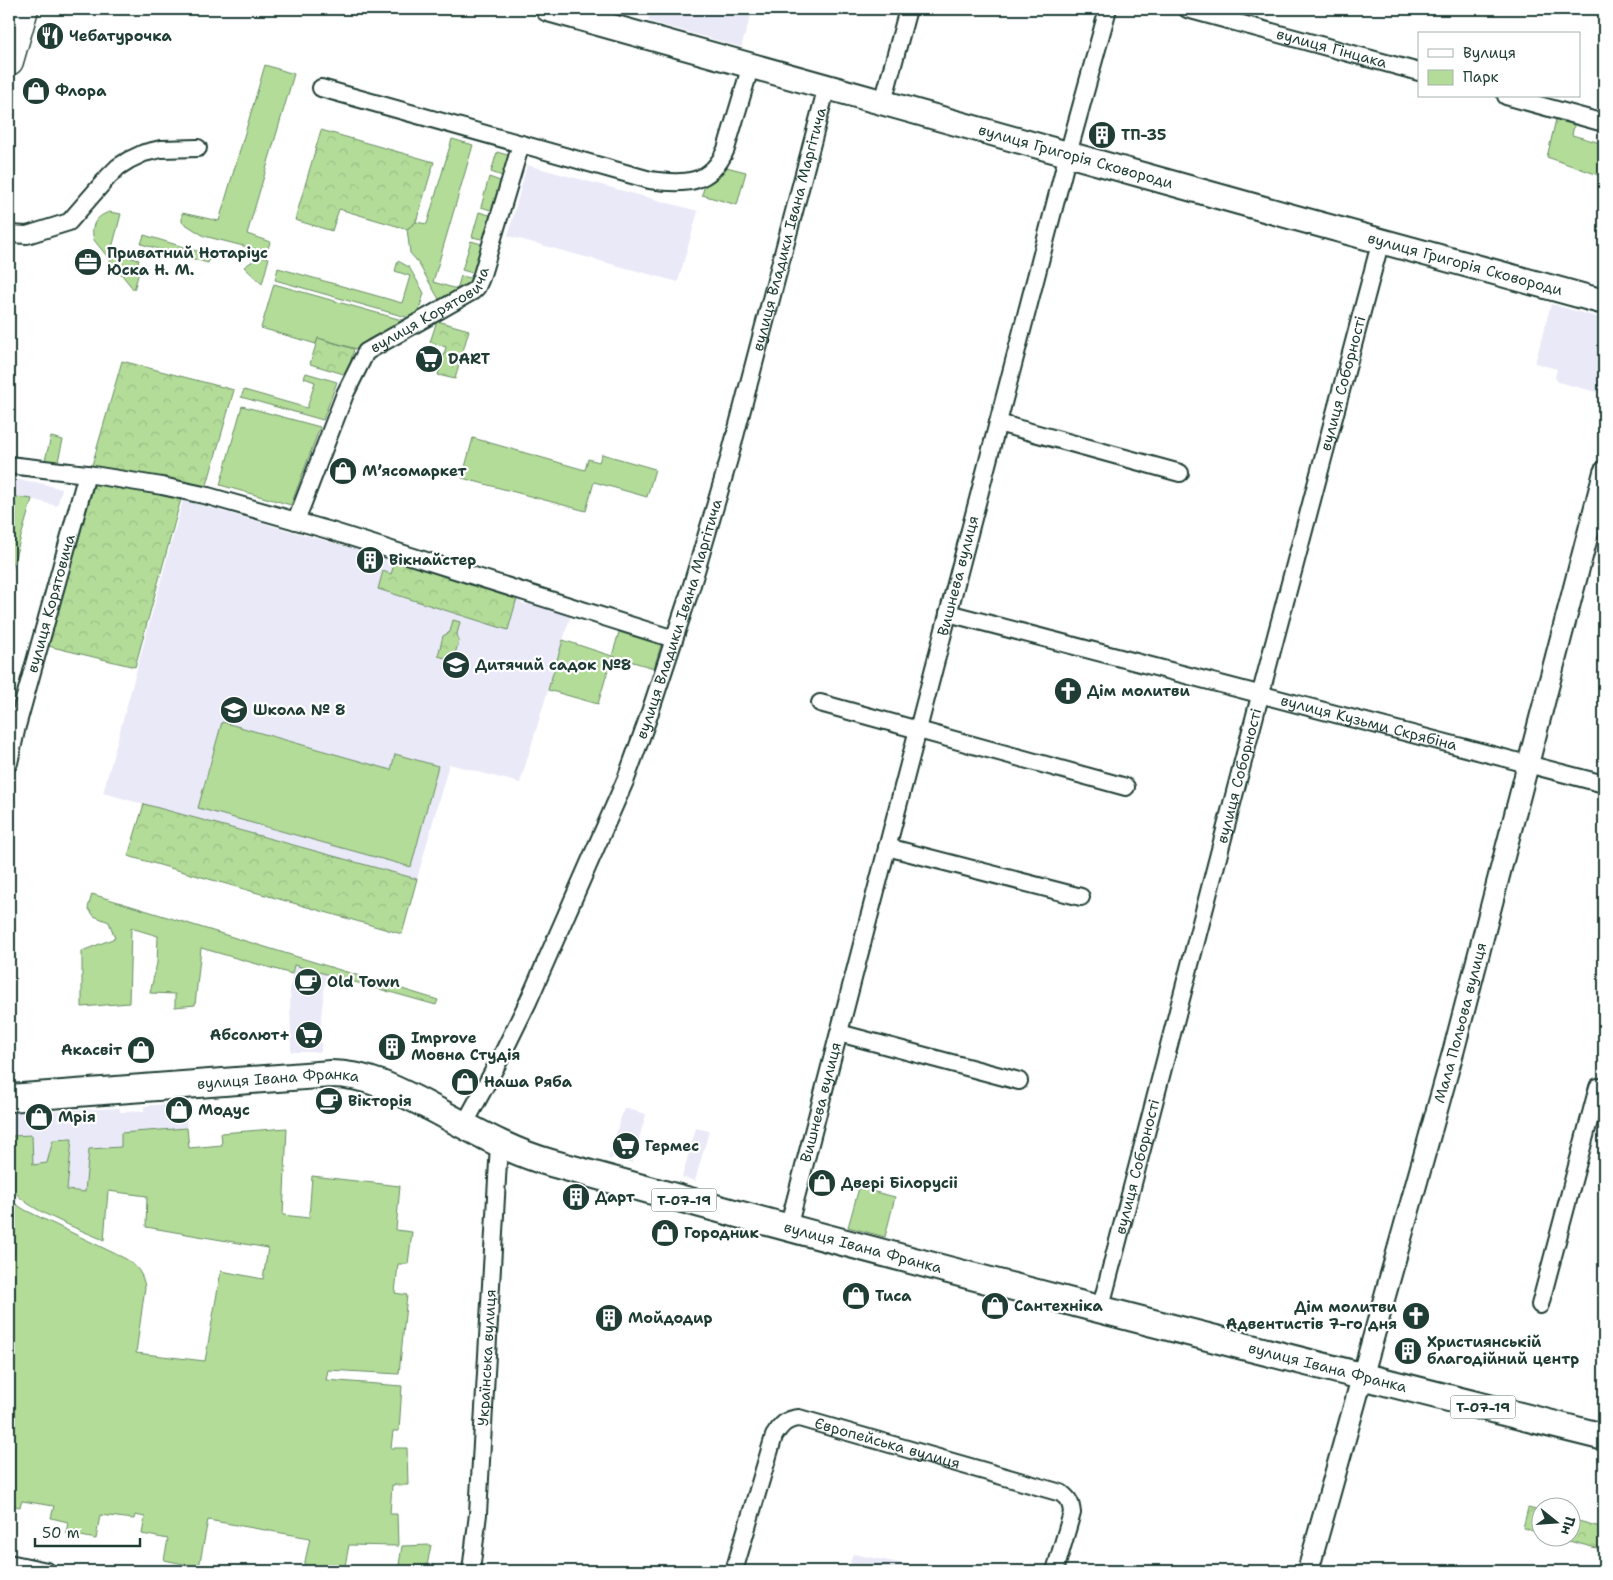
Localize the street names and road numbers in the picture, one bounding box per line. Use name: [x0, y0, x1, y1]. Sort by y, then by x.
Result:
street label: вулиця Гінцака: [1274, 24, 1390, 73]
street label: вулиця Владики Івана Маргітича: [748, 105, 831, 353]
street label: вулиця Григорія Сковороди: [976, 120, 1176, 193]
street label: вулиця Григорія Сковороди: [1365, 228, 1565, 300]
street label: вулиця Корятовича: [367, 264, 494, 358]
street label: вулиця Соборності: [1316, 314, 1370, 453]
street label: вулиця Владики Івана Маргітича: [631, 496, 727, 742]
street label: Вишнева вулиця: [933, 513, 983, 638]
street label: вулиця Корятовича: [22, 531, 80, 675]
street label: вулиця Кузьми Скрябіна: [1279, 690, 1460, 755]
street label: вулиця Соборності: [1212, 706, 1266, 846]
street label: Мала Польова вулиця: [1429, 940, 1491, 1105]
street label: Вишнева вулиця: [796, 1040, 846, 1165]
street label: вулиця Івана Франка: [196, 1064, 362, 1094]
street label: вулиця Соборності: [1110, 1097, 1164, 1236]
road number: Т-07-19: [652, 1188, 716, 1212]
street label: вулиця Івана Франка: [782, 1217, 945, 1278]
street label: Українська вулиця: [473, 1289, 501, 1427]
street label: вулиця Івана Франка: [1246, 1338, 1410, 1397]
road number: Т-07-19: [1450, 1395, 1516, 1418]
street label: Європейська вулиця: [812, 1413, 963, 1474]

